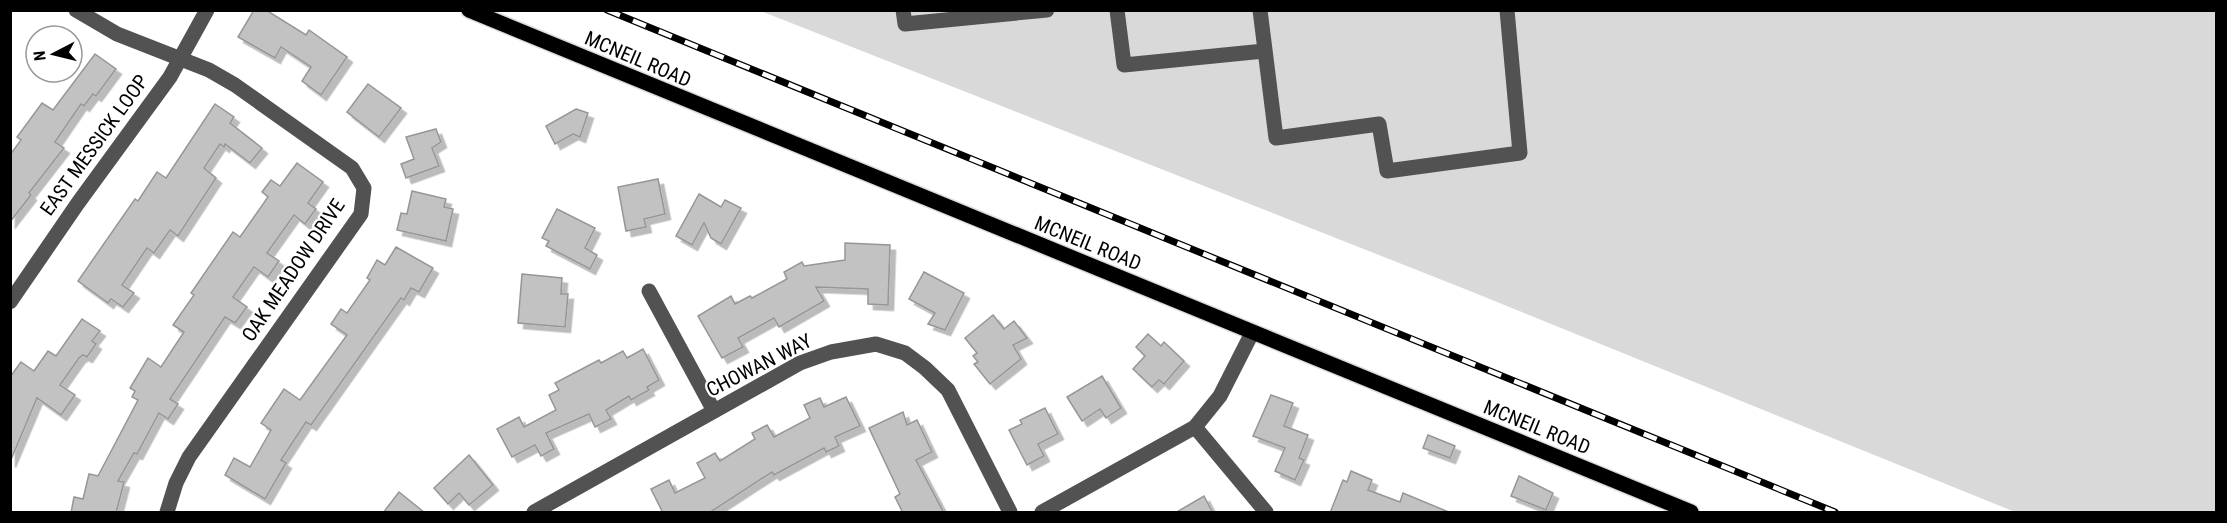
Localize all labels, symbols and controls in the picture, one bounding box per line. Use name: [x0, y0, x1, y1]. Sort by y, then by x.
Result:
north arrow: [24, 24, 84, 84]
street label: MCNEIL ROAD: [581, 26, 695, 92]
text: N: [30, 50, 50, 62]
street label: EAST MESSICK LOOP: [35, 70, 153, 220]
street label: OAK MEADOW DRIVE: [236, 194, 350, 346]
street label: MCNEIL ROAD: [1031, 211, 1145, 275]
street label: CHOWAN WAY: [702, 328, 816, 402]
street label: MCNEIL ROAD: [1480, 395, 1594, 459]

